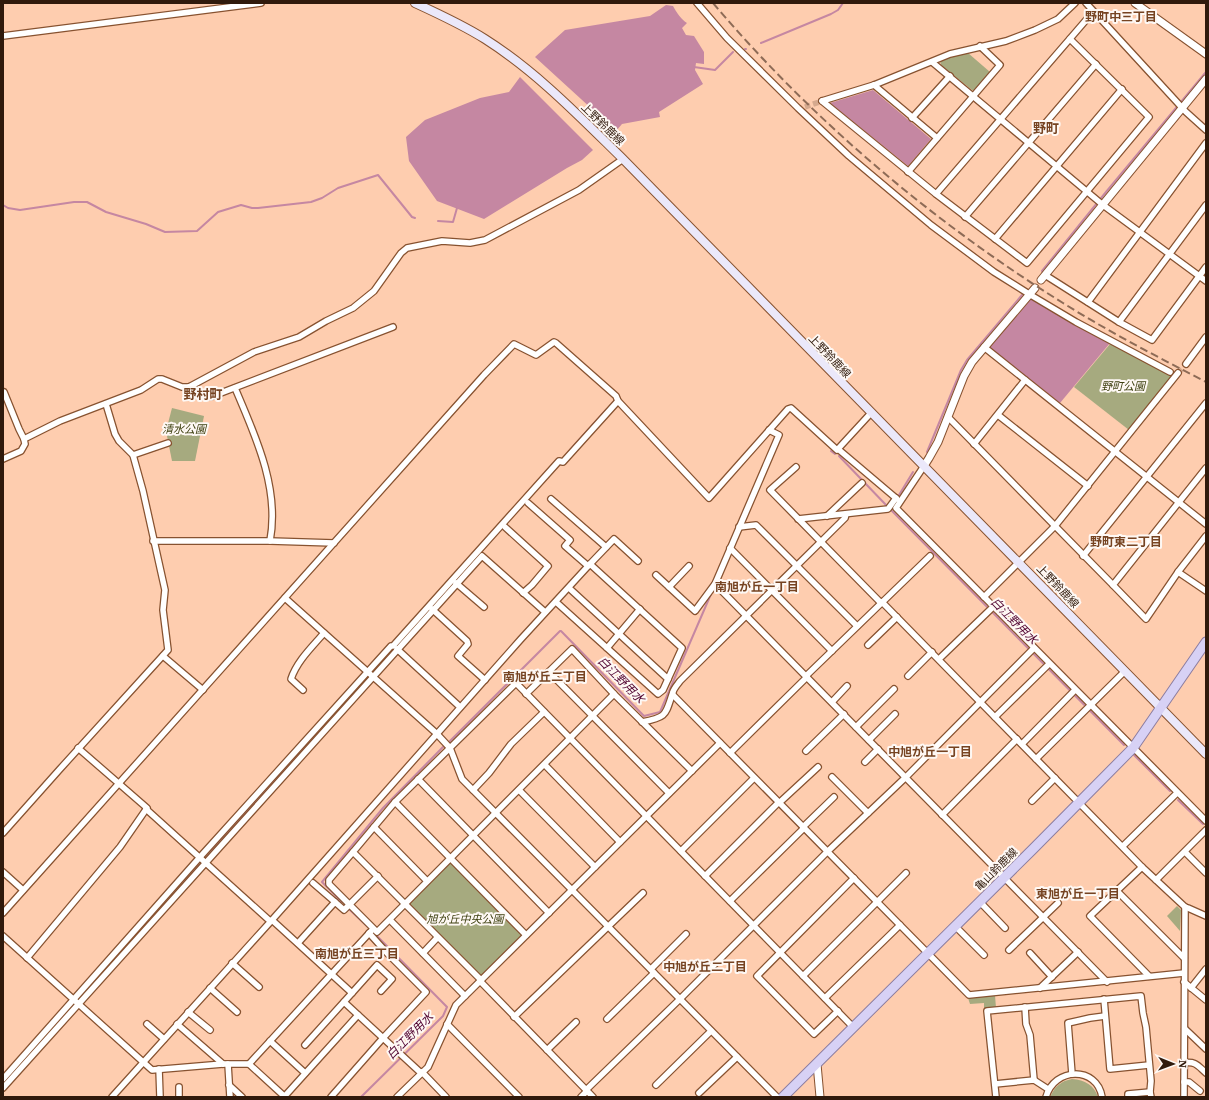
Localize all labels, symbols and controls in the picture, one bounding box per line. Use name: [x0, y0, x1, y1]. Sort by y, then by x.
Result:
district label: 野町中三丁目: [1085, 9, 1157, 25]
street label: 上野鈴鹿線: [578, 100, 628, 149]
district label: 野町: [1033, 120, 1059, 137]
street label: 上野鈴鹿線: [805, 331, 854, 381]
park label: 野町公園: [1101, 379, 1147, 394]
district label: 野村町: [183, 386, 223, 403]
park label: 清水公園: [162, 422, 208, 437]
district label: 野町東二丁目: [1090, 534, 1162, 550]
street label: 上野鈴鹿線: [1033, 561, 1082, 611]
district label: 南旭が丘一丁目: [715, 579, 799, 595]
water label: 白江野用水: [987, 594, 1042, 649]
water label: 白江野用水: [594, 653, 649, 708]
district label: 南旭が丘二丁目: [503, 669, 587, 685]
district label: 中旭が丘一丁目: [888, 744, 972, 760]
street label: 亀山鈴鹿線: [972, 845, 1021, 894]
district label: 東旭が丘一丁目: [1036, 886, 1120, 902]
park label: 旭が丘中央公園: [427, 912, 505, 927]
district label: 南旭が丘三丁目: [315, 946, 399, 962]
district label: 中旭が丘二丁目: [663, 959, 747, 975]
water label: 白江野用水: [383, 1008, 438, 1063]
north arrow: [1153, 1044, 1193, 1084]
text: N: [1175, 1060, 1190, 1068]

